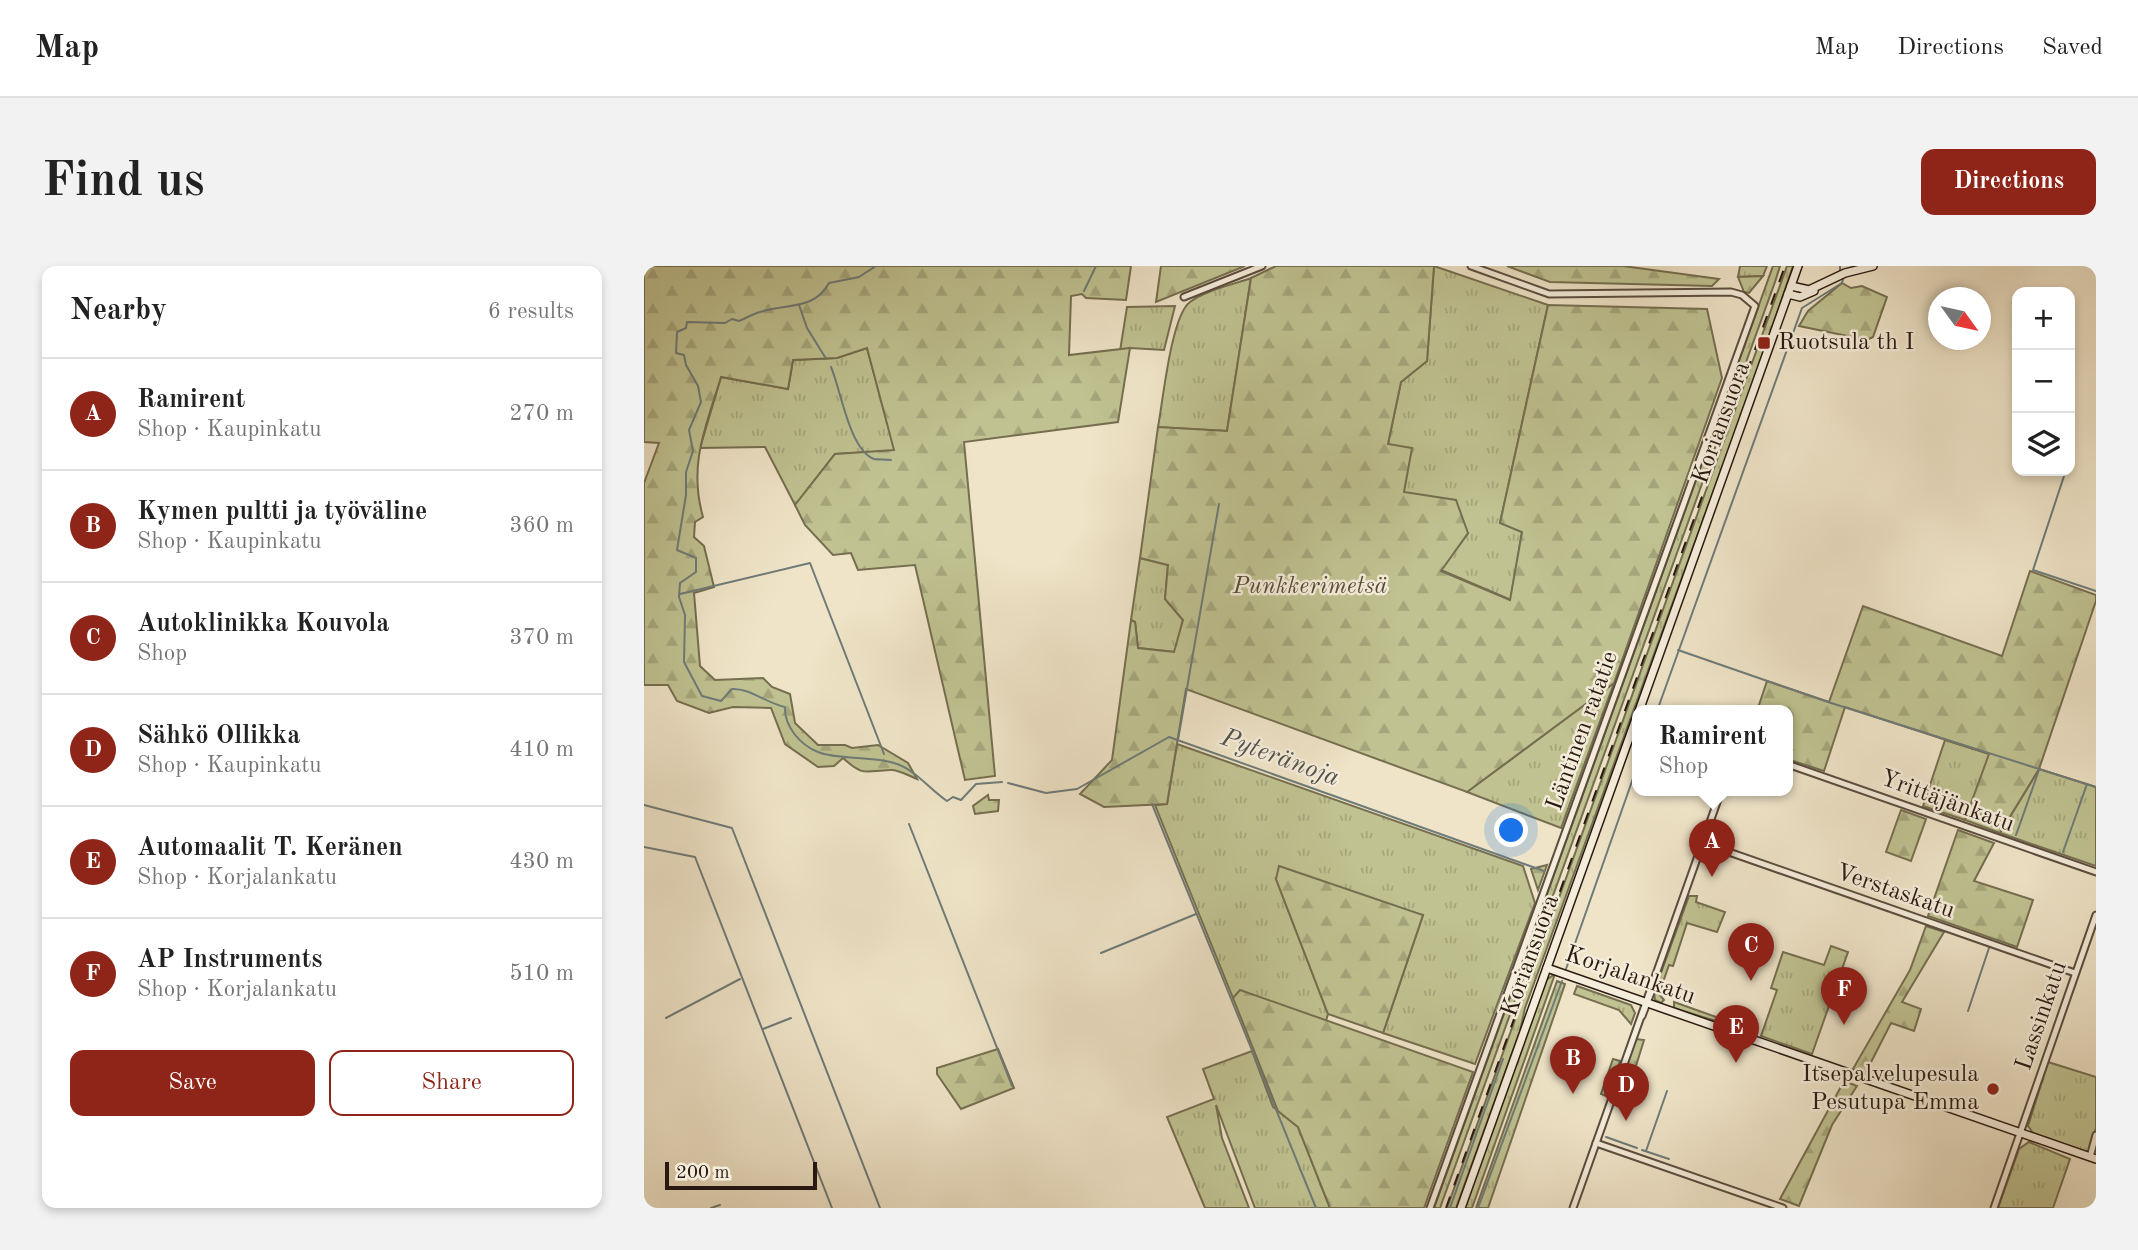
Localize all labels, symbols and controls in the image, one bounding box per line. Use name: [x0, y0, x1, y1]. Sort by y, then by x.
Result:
text: Map: [35, 32, 99, 65]
text: Map: [1815, 36, 1859, 60]
text: Directions: [1897, 36, 2004, 60]
text: Saved: [2042, 36, 2103, 60]
button: Directions: [1921, 149, 2096, 215]
text: Find us: [42, 158, 205, 207]
north arrow: [1928, 287, 1991, 350]
map controls: [2012, 287, 2075, 476]
button: +: [2012, 287, 2075, 350]
text: Nearby: [70, 296, 167, 326]
text: 6 results: [488, 300, 574, 323]
place label: Ruotsula th I: [1778, 331, 1914, 355]
marker: Ruotsula th I: [1756, 335, 1772, 351]
button: −: [2012, 350, 2075, 413]
street label: Koriansuora: [1689, 359, 1755, 487]
text: Ramirent: [137, 387, 245, 413]
text: A: [84, 402, 102, 425]
text: 270 m: [509, 402, 574, 425]
button: layers: [2012, 413, 2075, 476]
text: Shop · Kaupinkatu: [137, 418, 322, 441]
text: Kymen pultti ja työväline: [137, 499, 427, 525]
text: B: [85, 514, 101, 537]
text: 360 m: [509, 514, 574, 537]
text: Shop · Kaupinkatu: [137, 530, 322, 553]
park label: Punkkerimetsä: [1232, 575, 1387, 599]
text: Autoklinikka Kouvola: [137, 611, 390, 637]
text: C: [85, 626, 101, 649]
text: 370 m: [509, 626, 574, 649]
text: Shop: [137, 642, 187, 665]
street label: Läntinen ratatie: [1543, 648, 1623, 814]
popup: [1632, 705, 1793, 796]
text: Sähkö Ollikka: [137, 723, 300, 749]
water label: Pyteränoja: [1216, 724, 1343, 791]
text: Ramirent: [1658, 724, 1767, 750]
text: D: [84, 738, 102, 761]
text: 410 m: [509, 738, 574, 761]
text: Shop · Kaupinkatu: [137, 754, 322, 777]
text: Shop: [1658, 755, 1709, 778]
street label: Yrittäjänkatu: [1877, 767, 2017, 837]
your location: [1494, 813, 1528, 847]
pin: A: [1689, 819, 1735, 877]
text: Automaalit T. Keränen: [137, 835, 403, 861]
text: E: [85, 850, 101, 873]
text: 430 m: [509, 850, 574, 873]
street label: Verstaskatu: [1833, 861, 1958, 924]
text: Shop · Korjalankatu: [137, 866, 337, 889]
street label: Koriansuora: [1498, 892, 1564, 1020]
pin: C: [1728, 923, 1774, 981]
street label: Korjalankatu: [1562, 942, 1698, 1010]
text: AP Instruments: [137, 947, 322, 973]
street label: Lassinkatu: [2012, 958, 2072, 1074]
text: F: [85, 962, 101, 985]
text: 510 m: [509, 962, 574, 985]
pin: F: [1821, 967, 1867, 1025]
text: Shop · Korjalankatu: [137, 978, 337, 1001]
pin: E: [1713, 1005, 1759, 1063]
pin: B: [1550, 1036, 1596, 1094]
button: Save: [70, 1050, 315, 1116]
button: Share: [329, 1050, 574, 1116]
pin: D: [1603, 1063, 1649, 1121]
place label: Itsepalvelupesula Pesutupa Emma: [1802, 1063, 1979, 1115]
marker: Itsepalvelupesula Pesutupa Emma: [1985, 1081, 2001, 1097]
scale bar: [665, 1159, 817, 1191]
text: 200 m: [676, 1164, 729, 1183]

